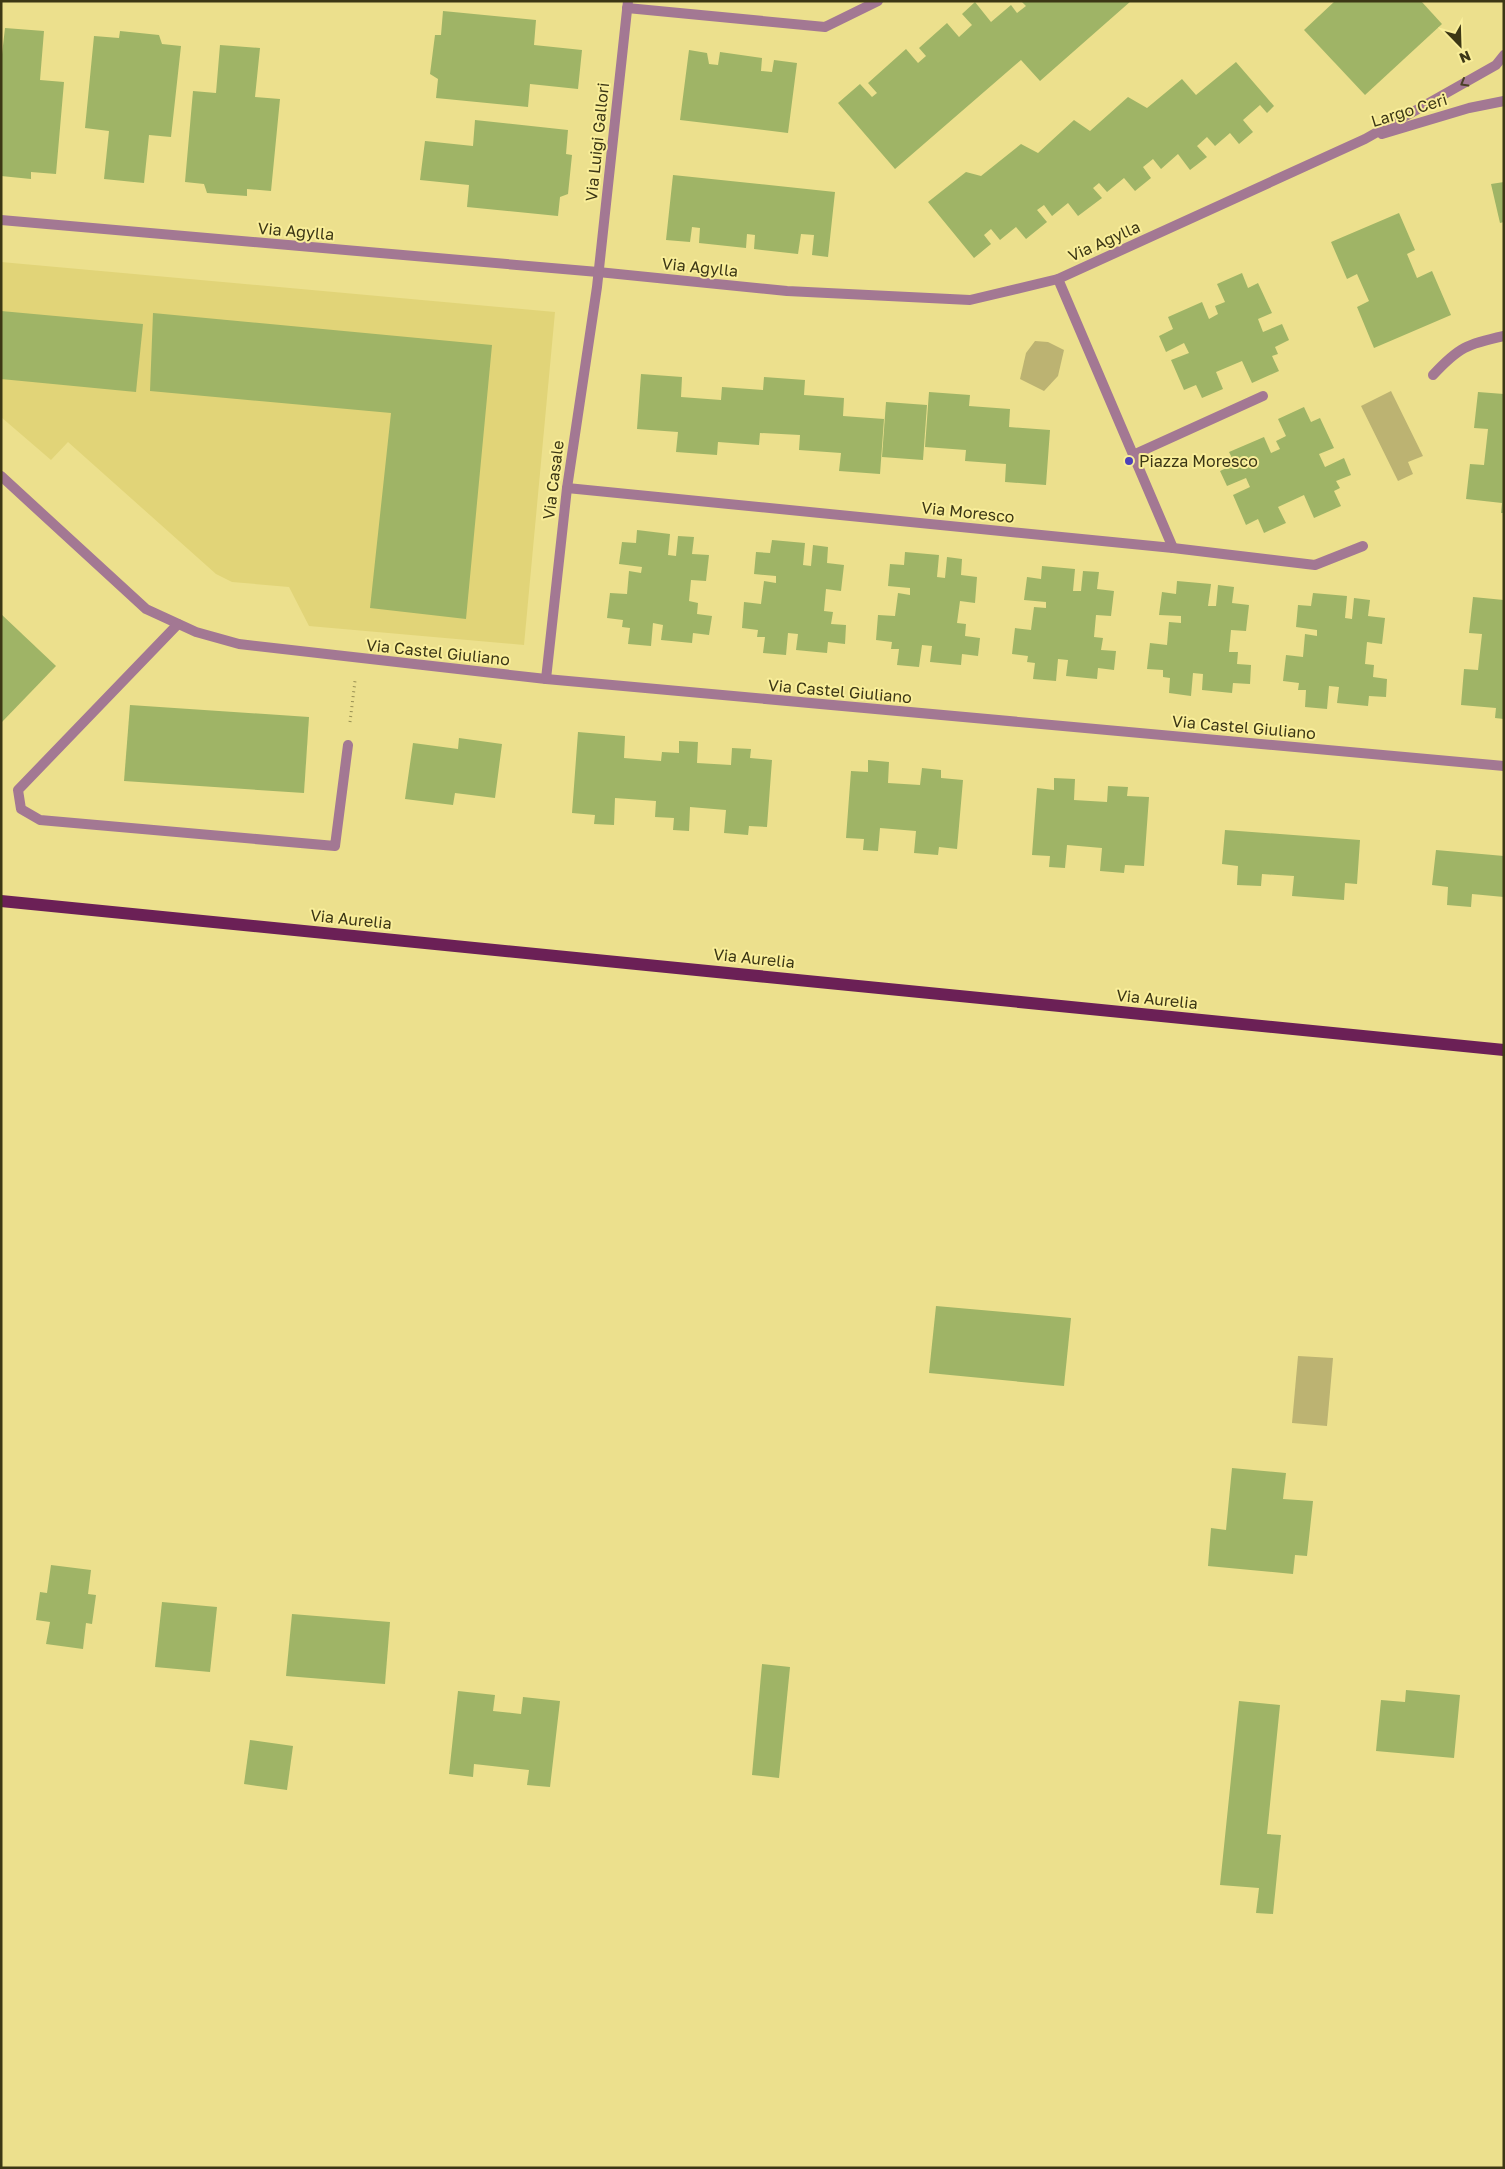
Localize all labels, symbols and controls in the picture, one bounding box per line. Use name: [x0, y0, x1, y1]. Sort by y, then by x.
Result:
north arrow: [1435, 20, 1485, 70]
text: N: [1457, 48, 1473, 67]
one-way arrow: [1461, 77, 1470, 87]
street label: Via Luigi Gallori: [581, 82, 613, 202]
street label: Largo Ceri: [1369, 89, 1449, 131]
street label: Via Agylla: [1065, 216, 1143, 266]
street label: Via Agylla: [257, 218, 335, 244]
street label: Via Agylla: [661, 253, 739, 281]
street label: Via Casale: [538, 439, 568, 521]
place label: Piazza Moresco: [1139, 451, 1258, 471]
marker: Piazza Moresco: [1123, 455, 1135, 467]
street label: Via Moresco: [920, 497, 1016, 527]
street label: Via Castel Giuliano: [365, 635, 511, 669]
street label: Via Castel Giuliano: [767, 675, 913, 707]
street label: Via Castel Giuliano: [1171, 711, 1317, 743]
street label: Via Aurelia: [309, 905, 393, 933]
street label: Via Aurelia: [712, 944, 796, 972]
street label: Via Aurelia: [1115, 985, 1199, 1013]

